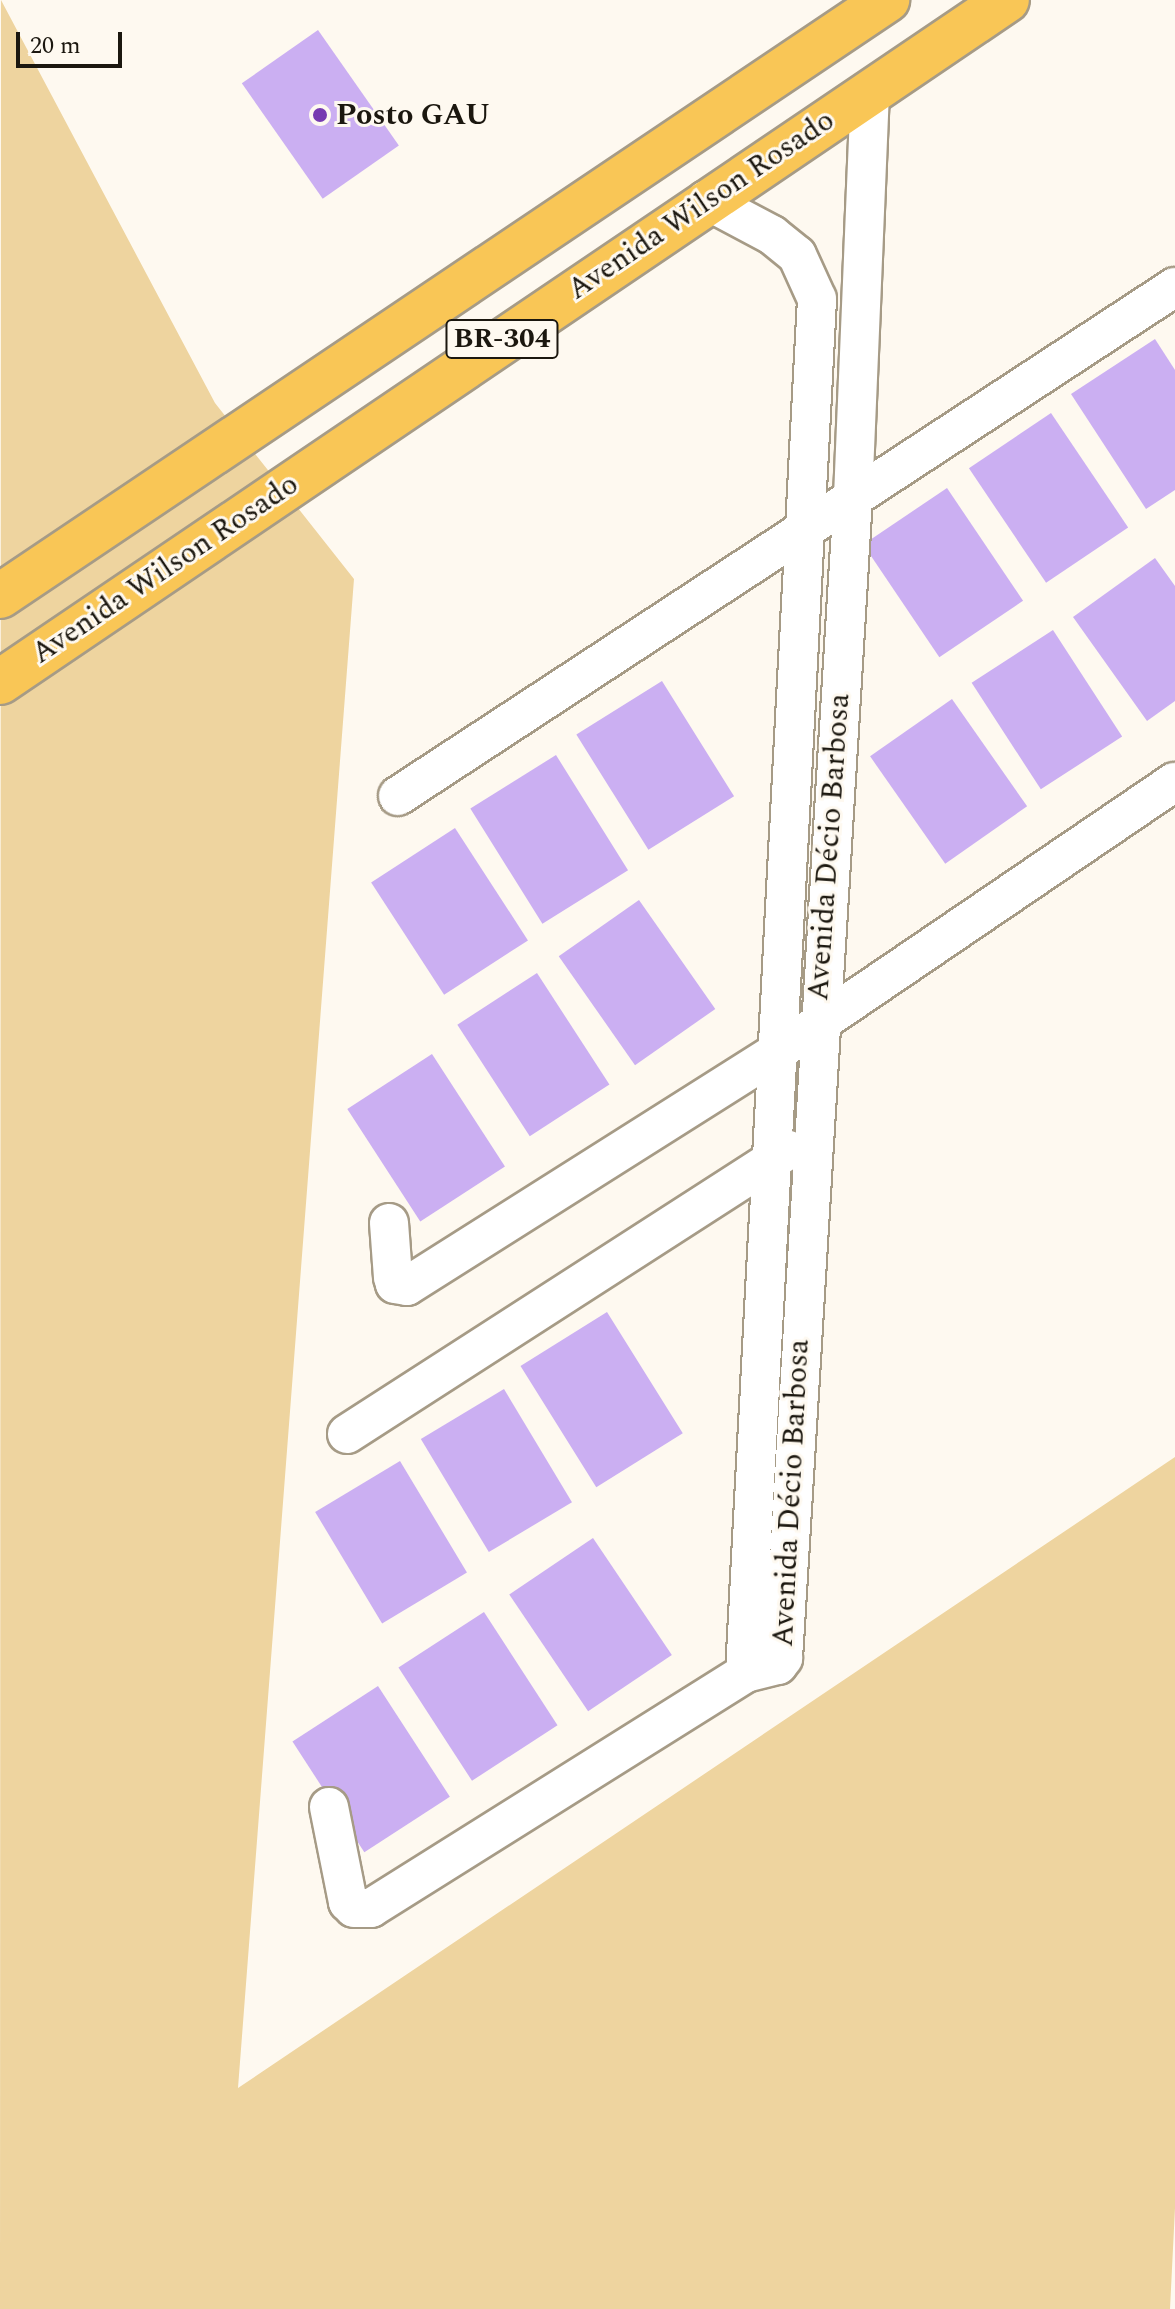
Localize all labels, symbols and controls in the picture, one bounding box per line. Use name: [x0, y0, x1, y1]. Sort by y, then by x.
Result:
scale bar: [20, 16, 126, 66]
text: 20 m: [30, 28, 81, 64]
place label: Posto GAU: [336, 97, 490, 133]
street label: Avenida Wilson Rosado: [561, 102, 841, 308]
marker: Posto GAU: [311, 106, 329, 124]
road number: BR-304: [444, 315, 560, 363]
street label: Avenida Wilson Rosado: [25, 466, 305, 672]
street label: Avenida Décio Barbosa: [800, 692, 858, 1002]
street label: Avenida Décio Barbosa: [765, 1338, 817, 1648]

